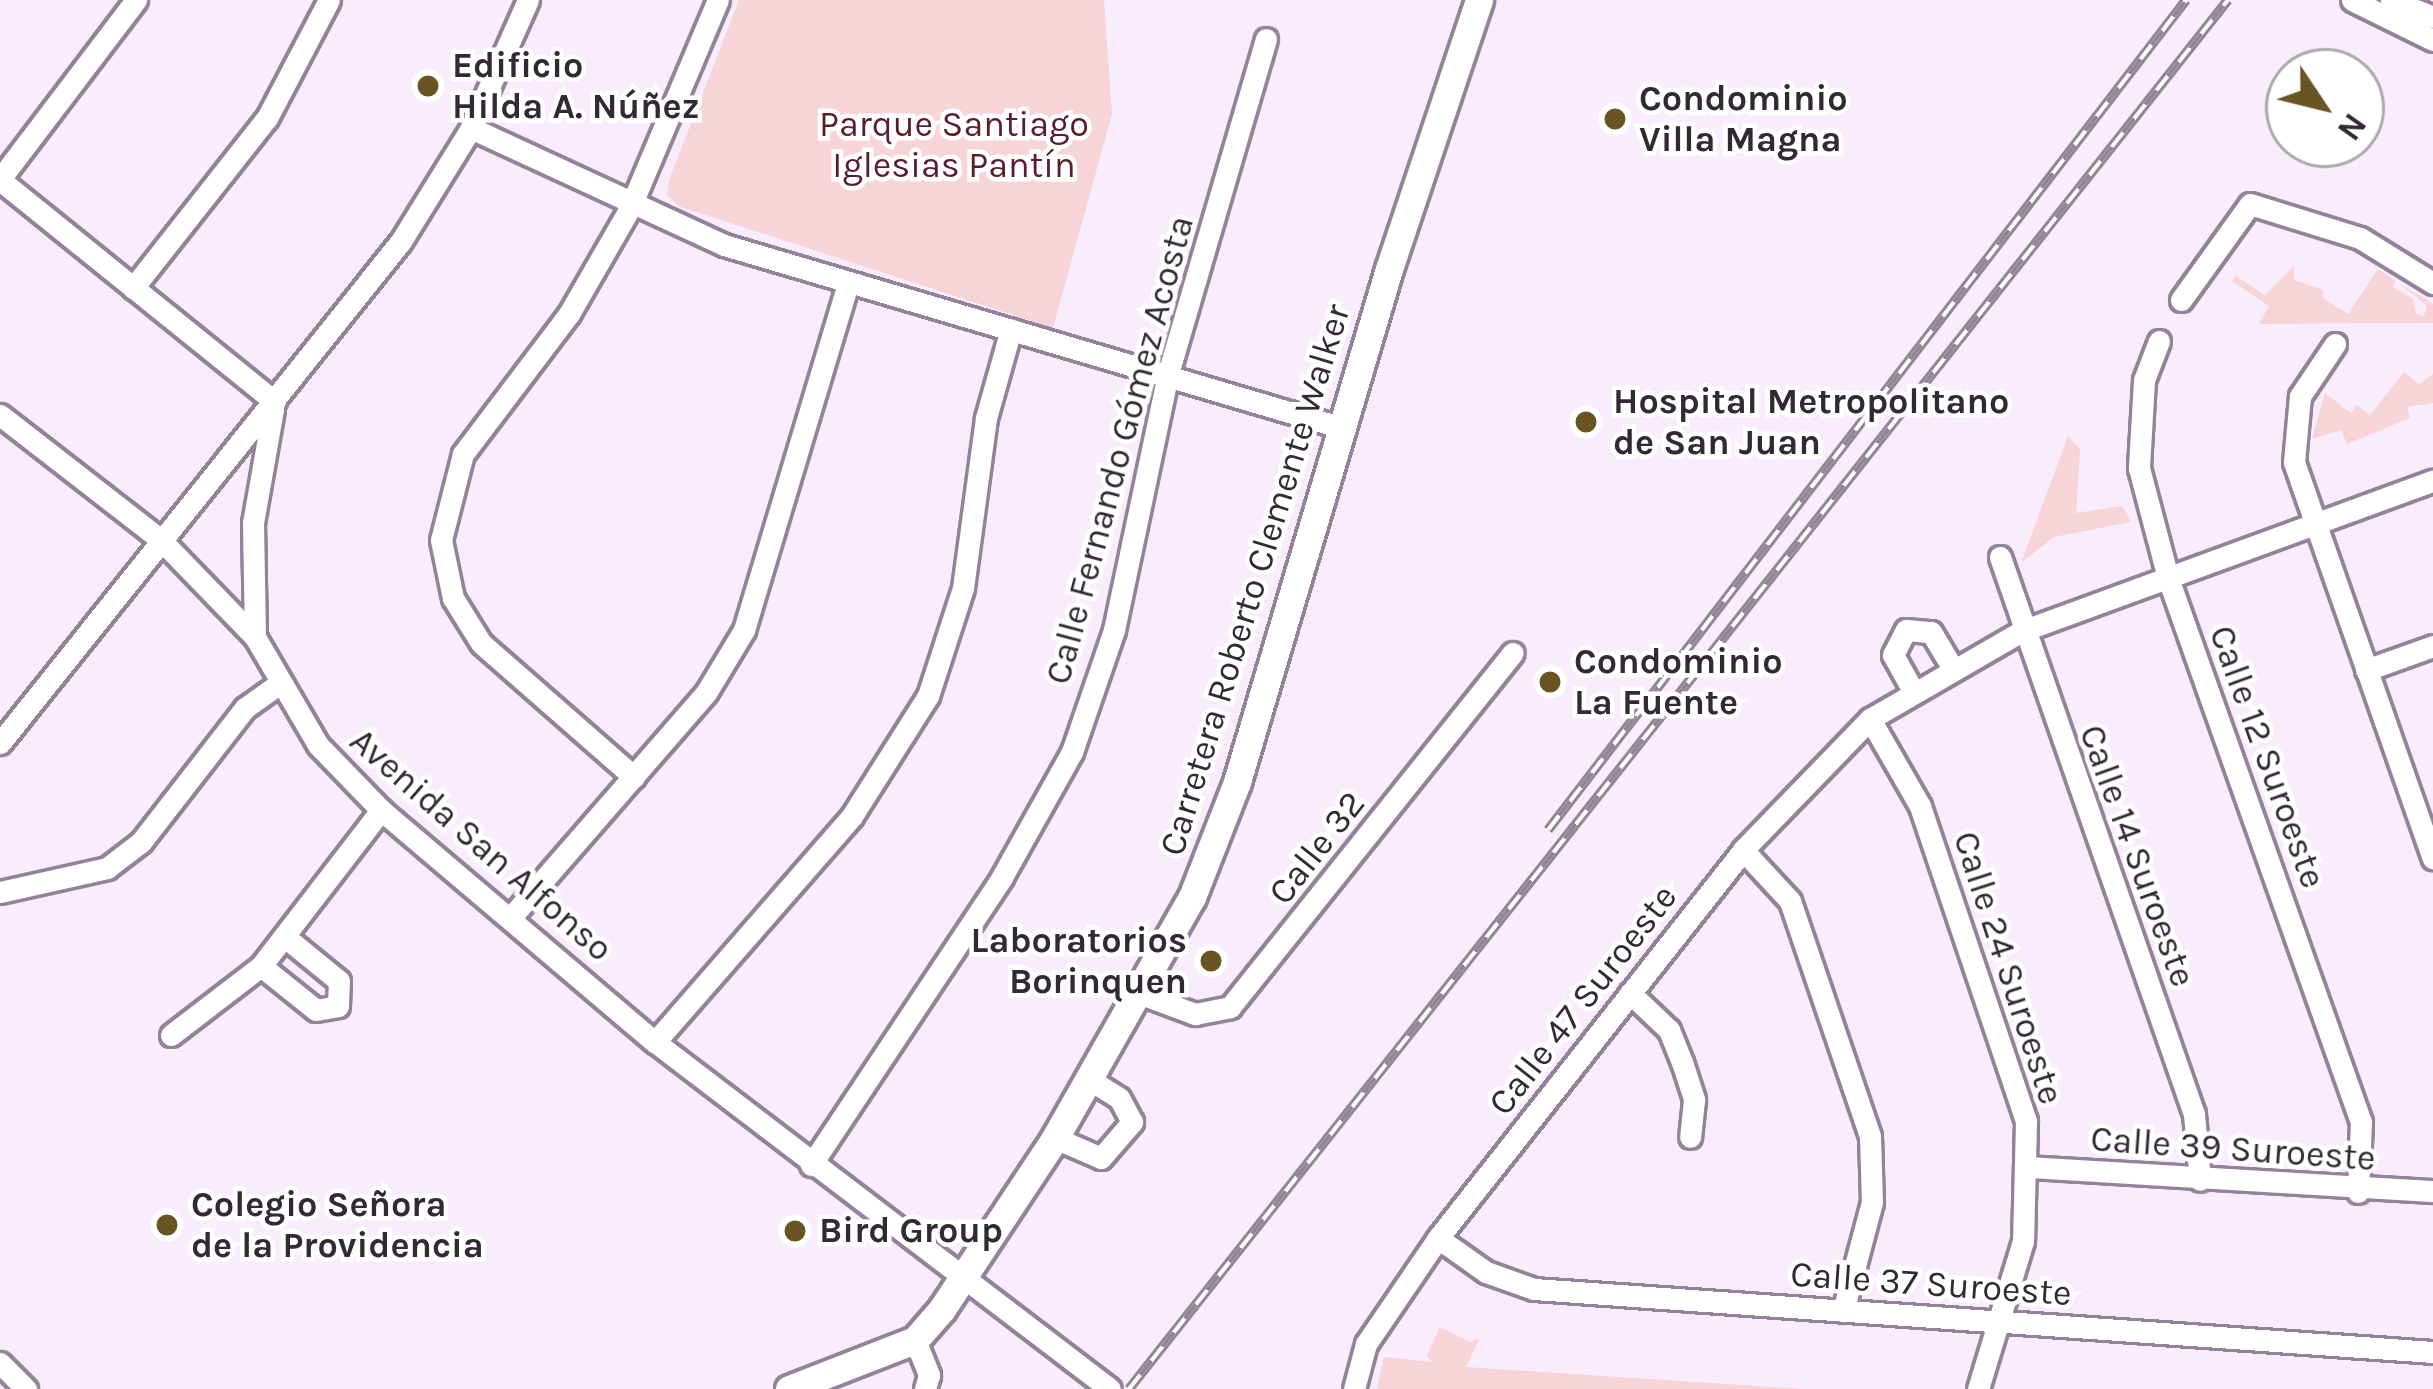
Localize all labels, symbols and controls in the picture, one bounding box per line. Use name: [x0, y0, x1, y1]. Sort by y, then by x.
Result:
place label: Edificio Hilda A. Núñez: [452, 43, 700, 128]
north arrow: [2265, 48, 2385, 168]
marker: Edificio Hilda A. Núñez: [415, 73, 441, 99]
place label: Condominio Villa Magna: [1639, 76, 1848, 161]
park label: Parque Santiago Iglesias Pantín: [819, 102, 1089, 187]
marker: Condominio Villa Magna: [1602, 106, 1628, 132]
text: N: [2330, 106, 2374, 148]
street label: Calle Fernando Gómez Acosta: [1037, 211, 1203, 689]
street label: Carretera Roberto Clemente Walker: [1150, 299, 1360, 861]
place label: Hospital Metropolitano de San Juan: [1613, 379, 2009, 464]
marker: Hospital Metropolitano de San Juan: [1570, 406, 1602, 438]
street label: Calle 12 Suroeste: [2199, 620, 2335, 894]
place label: Condominio La Fuente: [1574, 639, 1783, 724]
marker: Condominio La Fuente: [1537, 669, 1563, 695]
street label: Avenida San Alfonso: [341, 719, 621, 971]
street label: Calle 14 Suroeste: [2070, 719, 2204, 993]
street label: Calle 32: [1260, 783, 1374, 913]
street label: Calle 24 Suroeste: [1944, 826, 2072, 1110]
street label: Calle 47 Suroeste: [1480, 876, 1686, 1124]
place label: Laboratorios Borinquen: [971, 918, 1187, 1003]
marker: Laboratorios Borinquen: [1198, 948, 1224, 974]
street label: Calle 39 Suroeste: [2089, 1117, 2377, 1181]
place label: Colegio Señora de la Providencia: [191, 1182, 484, 1267]
place label: Bird Group: [819, 1209, 1003, 1253]
marker: Colegio Señora de la Providencia: [154, 1212, 180, 1238]
marker: Bird Group: [782, 1218, 808, 1244]
street label: Calle 37 Suroeste: [1789, 1253, 2073, 1315]

